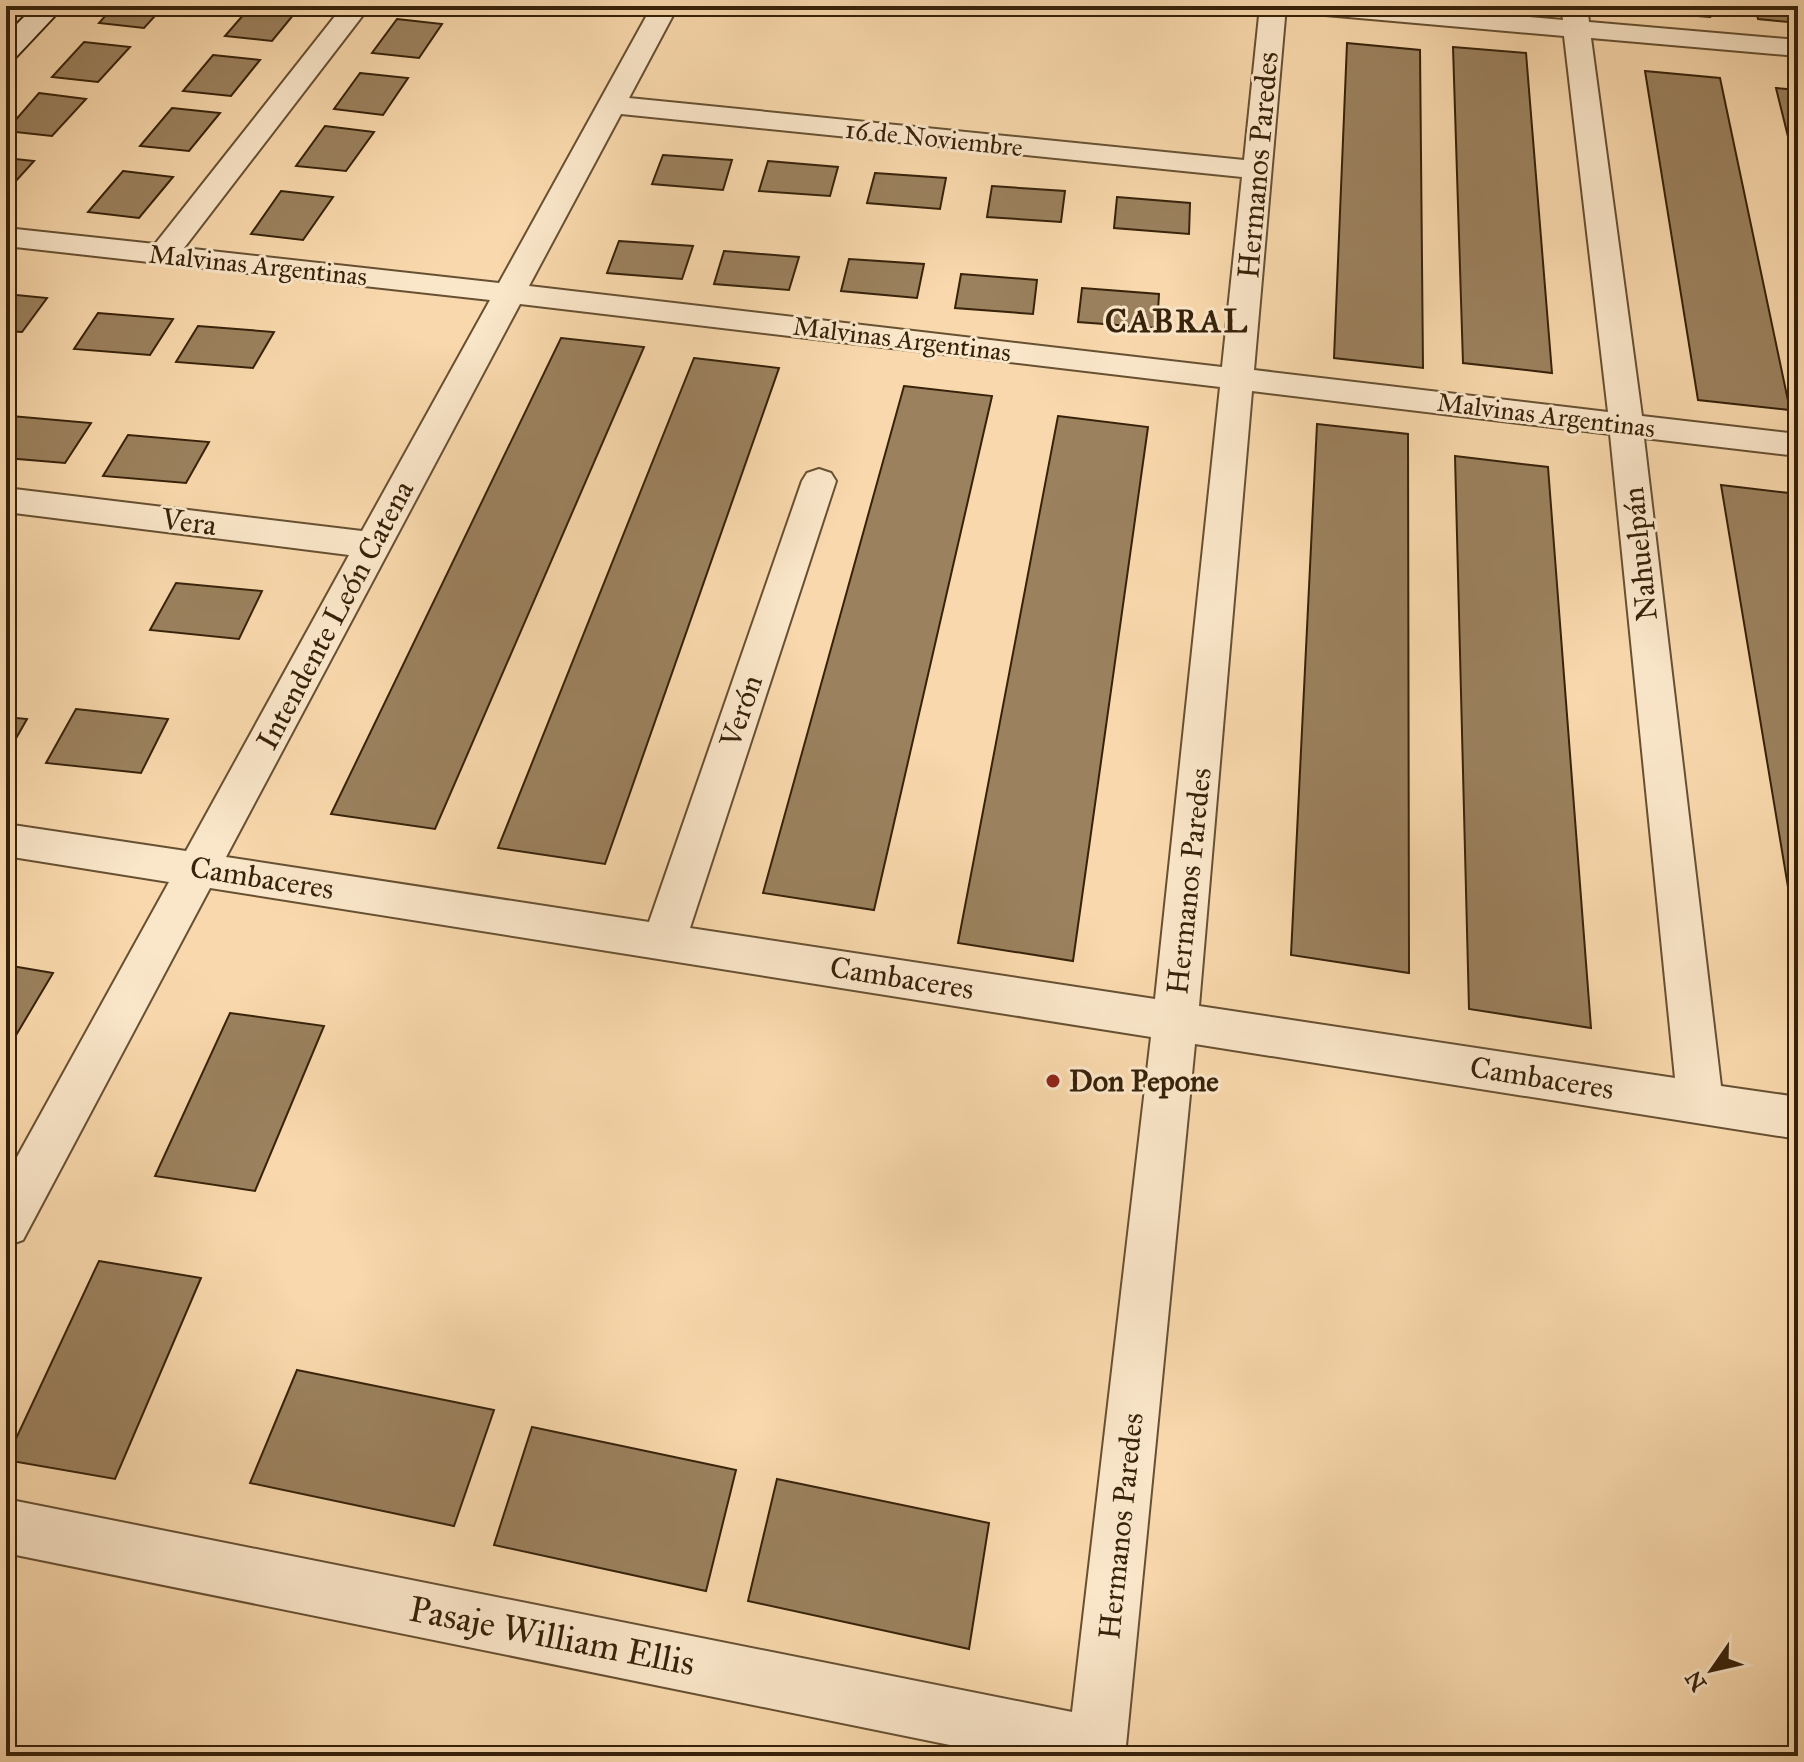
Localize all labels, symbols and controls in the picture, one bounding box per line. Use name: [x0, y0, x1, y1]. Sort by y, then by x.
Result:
street label: Hermanos Paredes: [1230, 50, 1286, 280]
street label: 16 de Noviembre: [844, 113, 1025, 163]
street label: Malvinas Argentinas: [147, 238, 369, 292]
district label: CABRAL: [1105, 302, 1249, 341]
street label: Malvinas Argentinas: [791, 310, 1013, 368]
street label: Malvinas Argentinas: [1435, 386, 1657, 444]
street label: Intendente León Catena: [249, 474, 421, 756]
street label: Nahuelpán: [1615, 485, 1665, 623]
street label: Vera: [158, 501, 219, 543]
street label: Verón: [712, 670, 770, 753]
street label: Hermanos Paredes: [1159, 766, 1219, 996]
street label: Cambaceres: [188, 849, 336, 907]
street label: Cambaceres: [828, 949, 976, 1007]
street label: Cambaceres: [1468, 1049, 1616, 1107]
place label: Don Pepone: [1069, 1063, 1219, 1099]
marker: Don Pepone: [1044, 1072, 1062, 1090]
street label: Hermanos Paredes: [1091, 1411, 1151, 1641]
street label: Pasaje William Ellis: [405, 1587, 699, 1685]
north arrow: [1672, 1630, 1752, 1710]
text: N: [1679, 1665, 1712, 1696]

